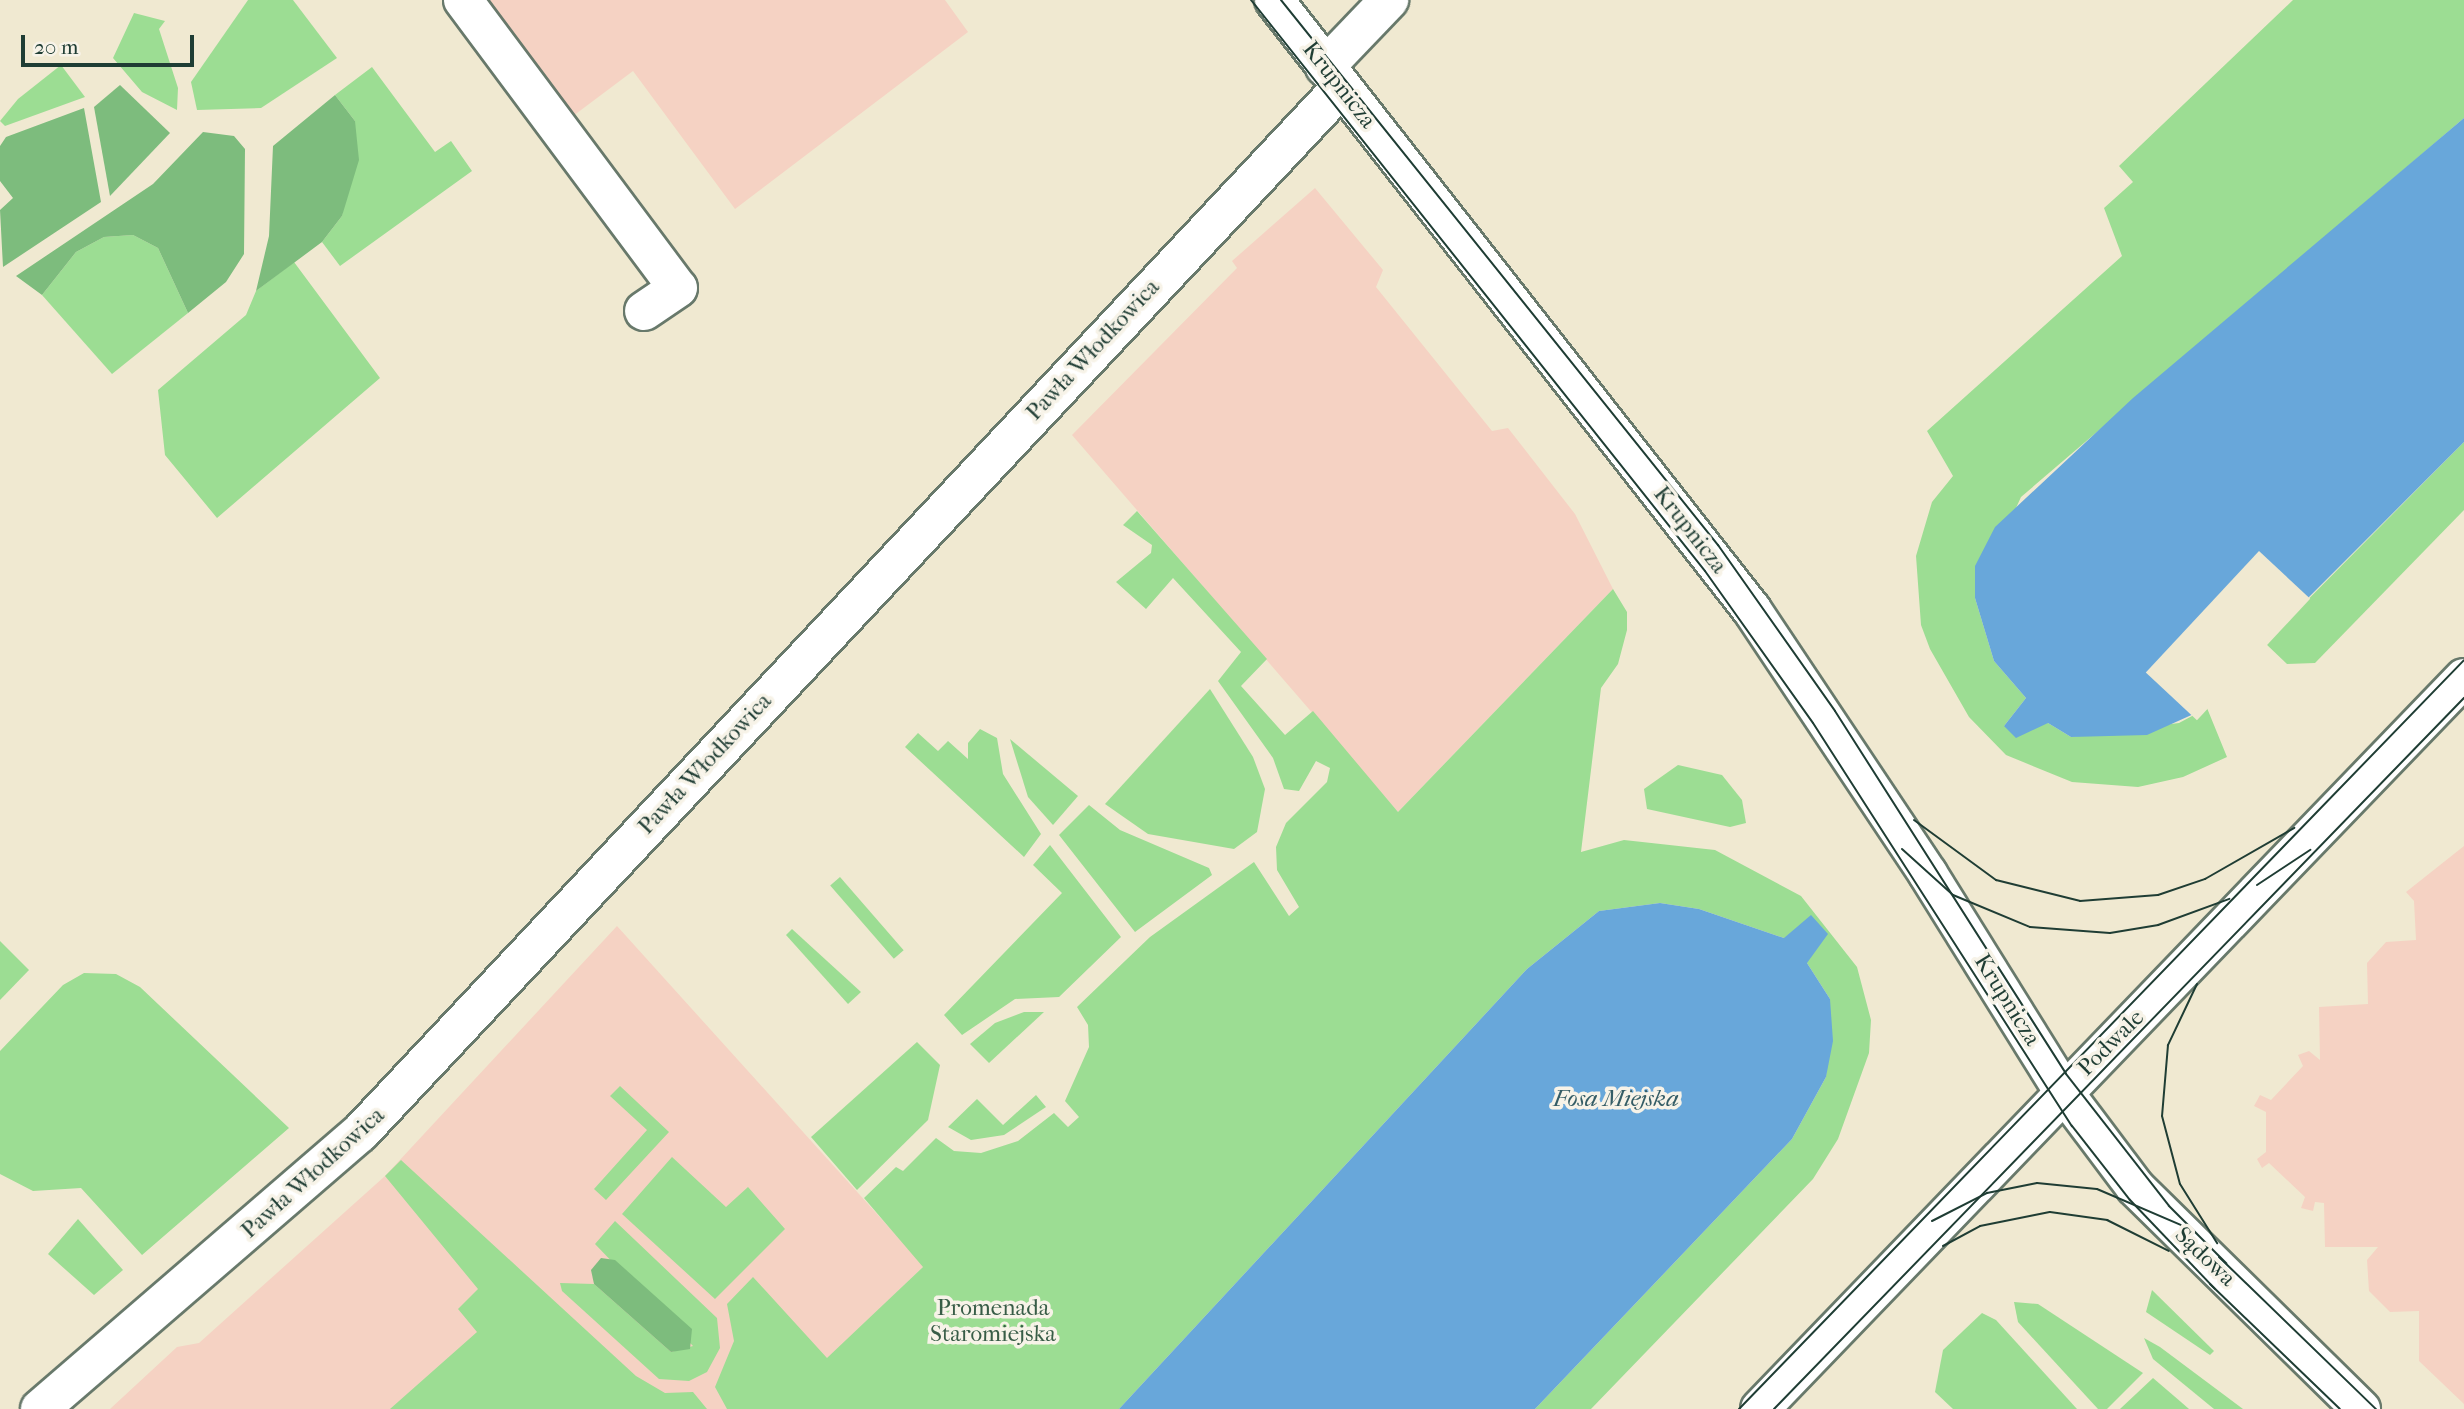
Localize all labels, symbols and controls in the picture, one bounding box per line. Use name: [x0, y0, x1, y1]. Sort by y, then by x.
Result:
scale bar: [24, 21, 198, 65]
text: 20 m: [34, 35, 78, 59]
street label: Krupnicza: [1296, 36, 1382, 134]
street label: Pawła Włodkowica: [1021, 274, 1165, 426]
street label: Krupnicza: [1647, 481, 1733, 579]
street label: Pawła Włodkowica: [633, 688, 777, 840]
street label: Krupnicza: [1968, 949, 2046, 1051]
street label: Podwale: [2072, 1004, 2150, 1082]
water label: Fosa Miejska: [1553, 1085, 1679, 1113]
street label: Pawła Włodkowica: [236, 1102, 390, 1244]
street label: Sądowa: [2169, 1221, 2241, 1293]
park label: Promenada Staromiejska: [930, 1294, 1056, 1348]

